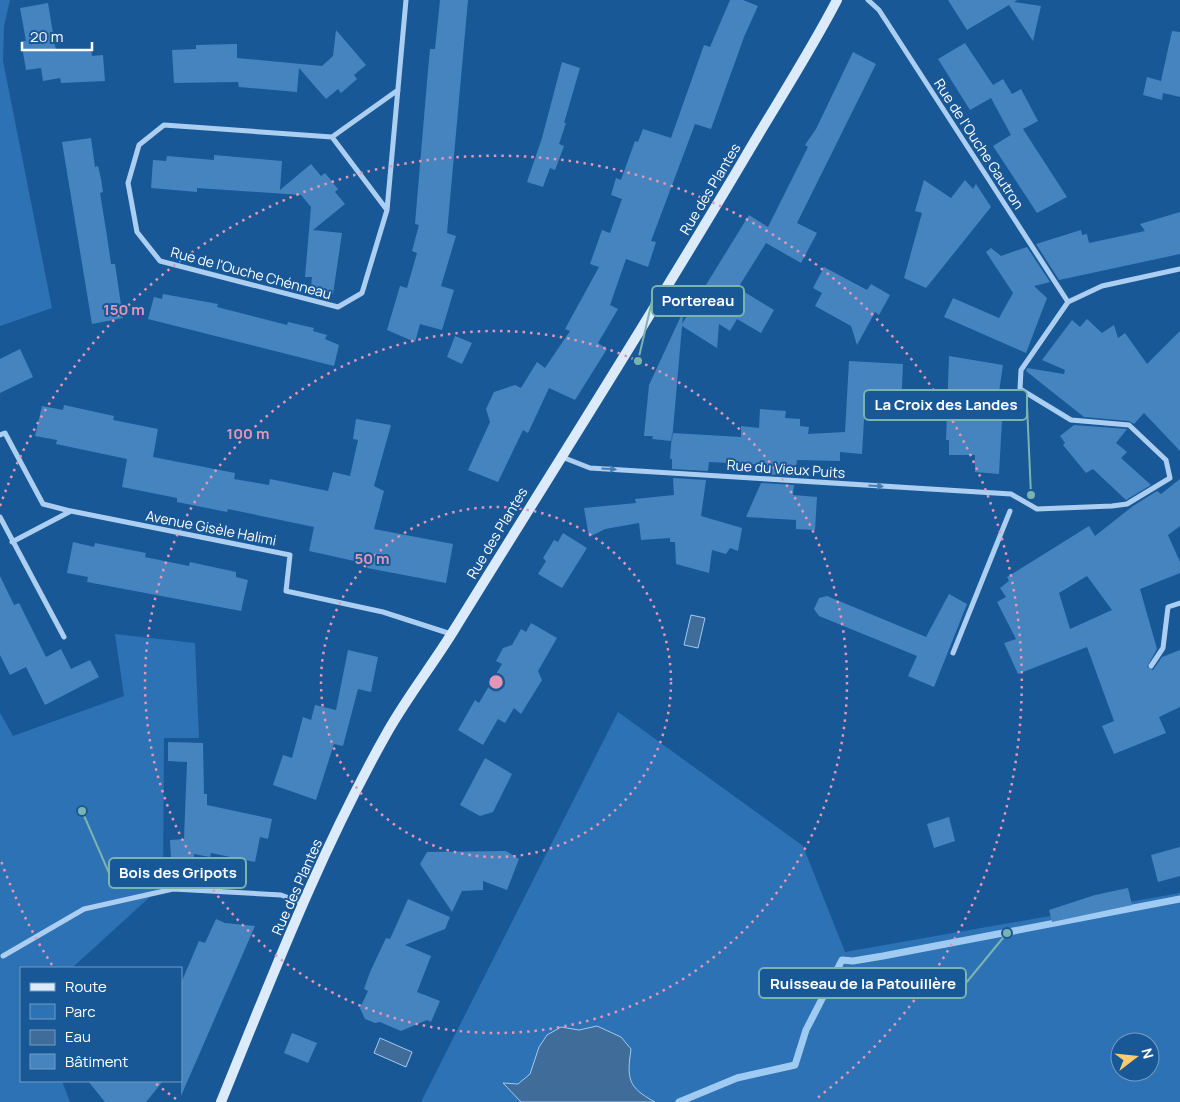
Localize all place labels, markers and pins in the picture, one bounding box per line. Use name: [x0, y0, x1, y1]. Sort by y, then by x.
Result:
callout: Portereau: [652, 286, 744, 316]
callout: La Croix des Landes: [864, 390, 1027, 420]
centre of rings: [487, 673, 505, 691]
callout: Bois des Gripots: [109, 858, 246, 888]
callout: Ruisseau de la Patouillère: [759, 968, 966, 998]

